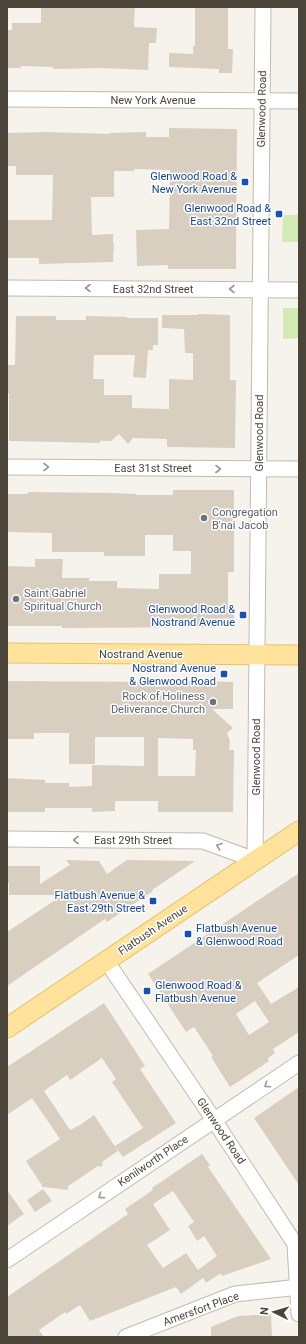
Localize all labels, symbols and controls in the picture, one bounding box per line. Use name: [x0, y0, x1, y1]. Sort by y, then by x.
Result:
street label: Glenwood Road: [255, 70, 269, 148]
street label: New York Avenue: [110, 94, 196, 107]
place label: Glenwood Road & New York Avenue: [150, 170, 237, 196]
marker: Glenwood Road & New York Avenue: [240, 177, 250, 187]
place label: Glenwood Road & East 32nd Street: [184, 202, 271, 228]
marker: Glenwood Road & East 32nd Street: [274, 209, 284, 219]
street label: East 32nd Street: [113, 283, 194, 296]
one-way arrow: [85, 284, 91, 293]
one-way arrow: [229, 285, 235, 293]
street label: Glenwood Road: [253, 394, 266, 472]
street label: East 31st Street: [114, 462, 192, 475]
one-way arrow: [43, 463, 49, 471]
one-way arrow: [215, 465, 221, 473]
place label: Congregation B'nai Jacob: [212, 506, 278, 532]
marker: Congregation B'nai Jacob: [199, 513, 209, 523]
place label: Saint Gabriel Spiritual Church: [24, 587, 102, 613]
marker: Saint Gabriel Spiritual Church: [11, 594, 21, 604]
place label: Glenwood Road & Nostrand Avenue: [148, 603, 235, 629]
marker: Glenwood Road & Nostrand Avenue: [238, 610, 248, 620]
street label: Nostrand Avenue: [99, 648, 183, 661]
place label: Nostrand Avenue & Glenwood Road: [129, 662, 216, 688]
marker: Nostrand Avenue & Glenwood Road: [219, 669, 229, 679]
place label: Rock of Holiness Deliverance Church: [111, 690, 205, 716]
marker: Rock of Holiness Deliverance Church: [208, 697, 218, 707]
street label: Glenwood Road: [250, 718, 263, 796]
street label: East 29th Street: [94, 834, 172, 847]
one-way arrow: [73, 836, 79, 844]
one-way arrow: [215, 842, 222, 851]
place label: Flatbush Avenue & East 29th Street: [54, 889, 145, 915]
marker: Flatbush Avenue & East 29th Street: [148, 896, 158, 906]
street label: Flatbush Avenue: [116, 902, 190, 958]
place label: Flatbush Avenue & Glenwood Road: [196, 922, 283, 948]
marker: Flatbush Avenue & Glenwood Road: [183, 929, 193, 939]
place label: Glenwood Road & Flatbush Avenue: [155, 979, 242, 1005]
marker: Glenwood Road & Flatbush Avenue: [142, 986, 152, 996]
one-way arrow: [264, 1080, 271, 1087]
street label: Glenwood Road: [194, 1095, 248, 1167]
street label: Kenilworth Place: [115, 1133, 191, 1189]
one-way arrow: [98, 1191, 105, 1198]
street label: Amersfort Place: [161, 1289, 241, 1329]
north arrow: [254, 1292, 294, 1332]
text: N: [258, 1307, 271, 1316]

